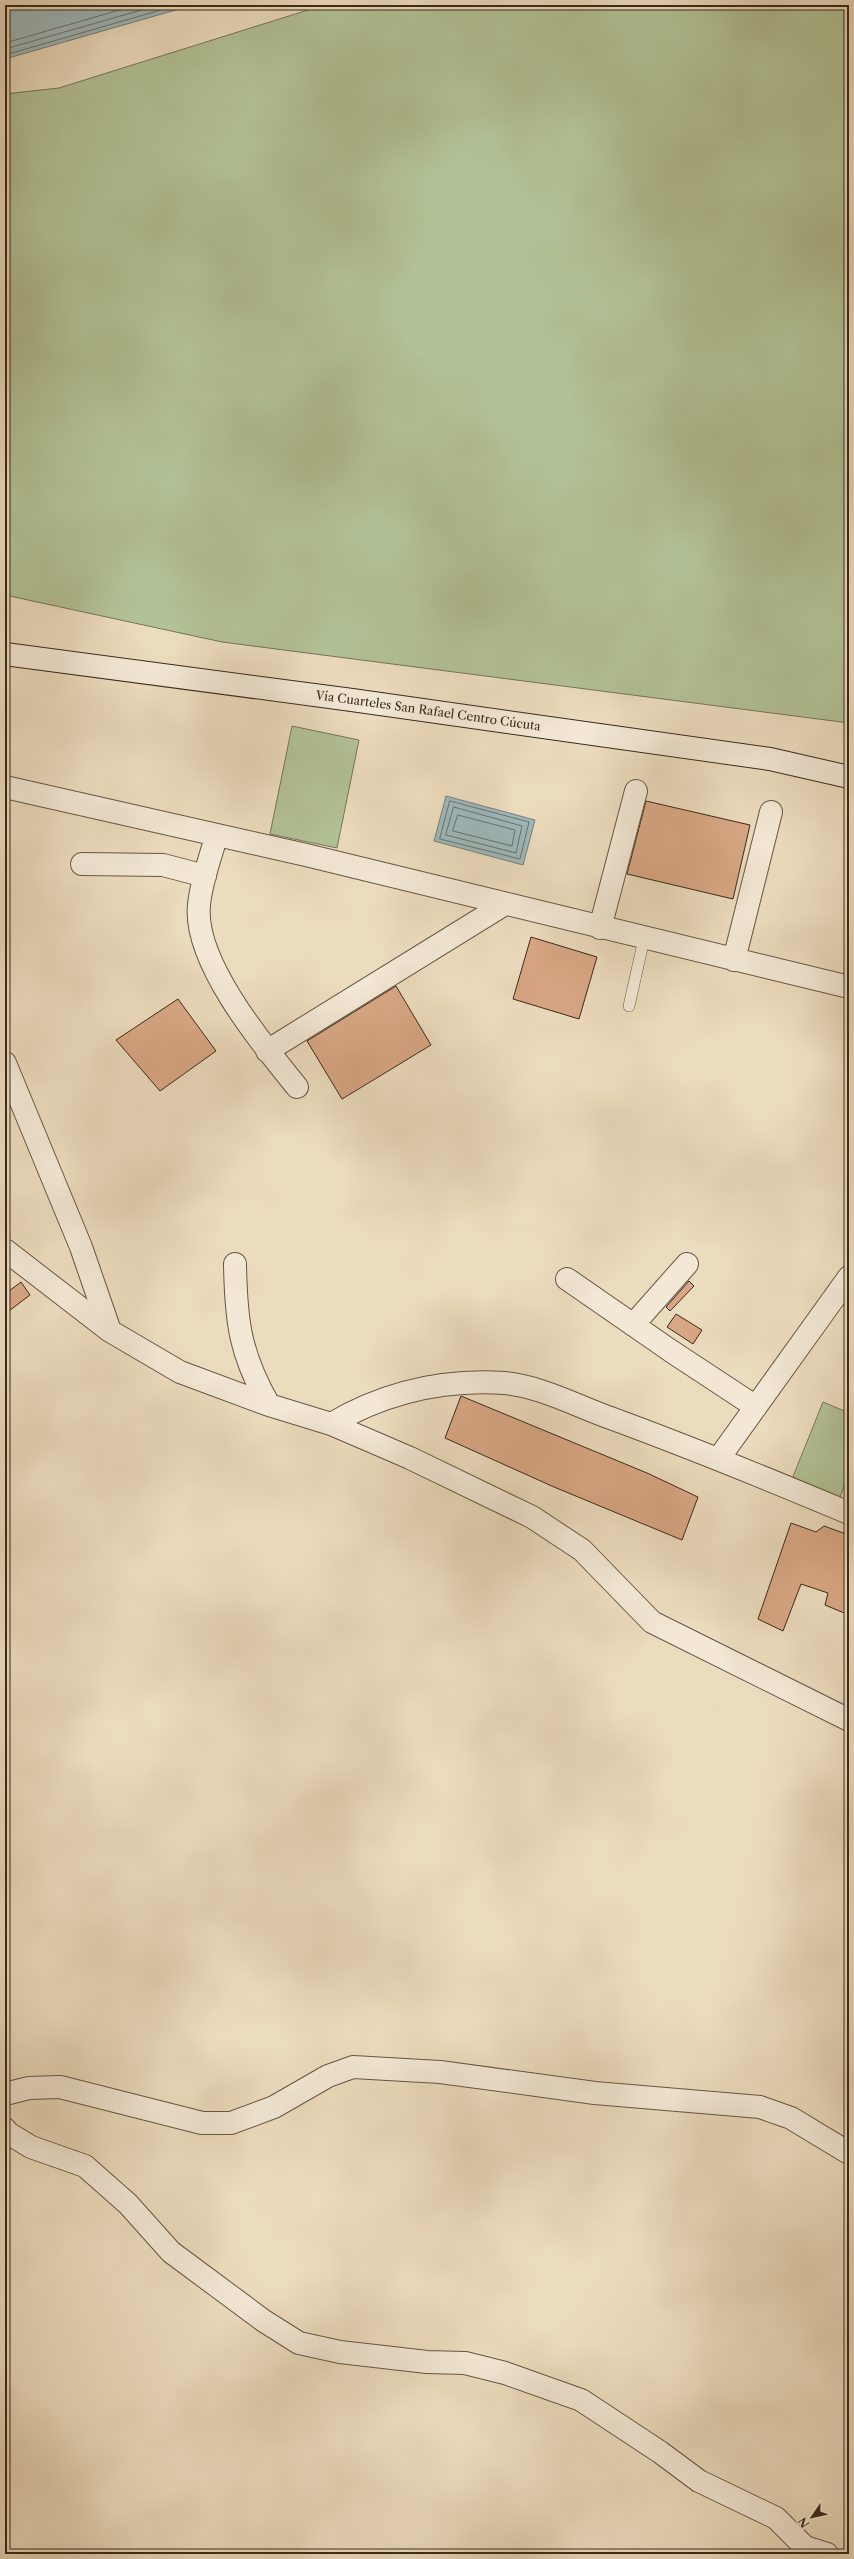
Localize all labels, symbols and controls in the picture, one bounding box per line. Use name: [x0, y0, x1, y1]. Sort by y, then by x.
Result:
street label: Vía Cuarteles San Rafael Centro Cúcuta: [314, 687, 542, 734]
north arrow: [792, 2497, 832, 2537]
text: N: [795, 2514, 812, 2530]

